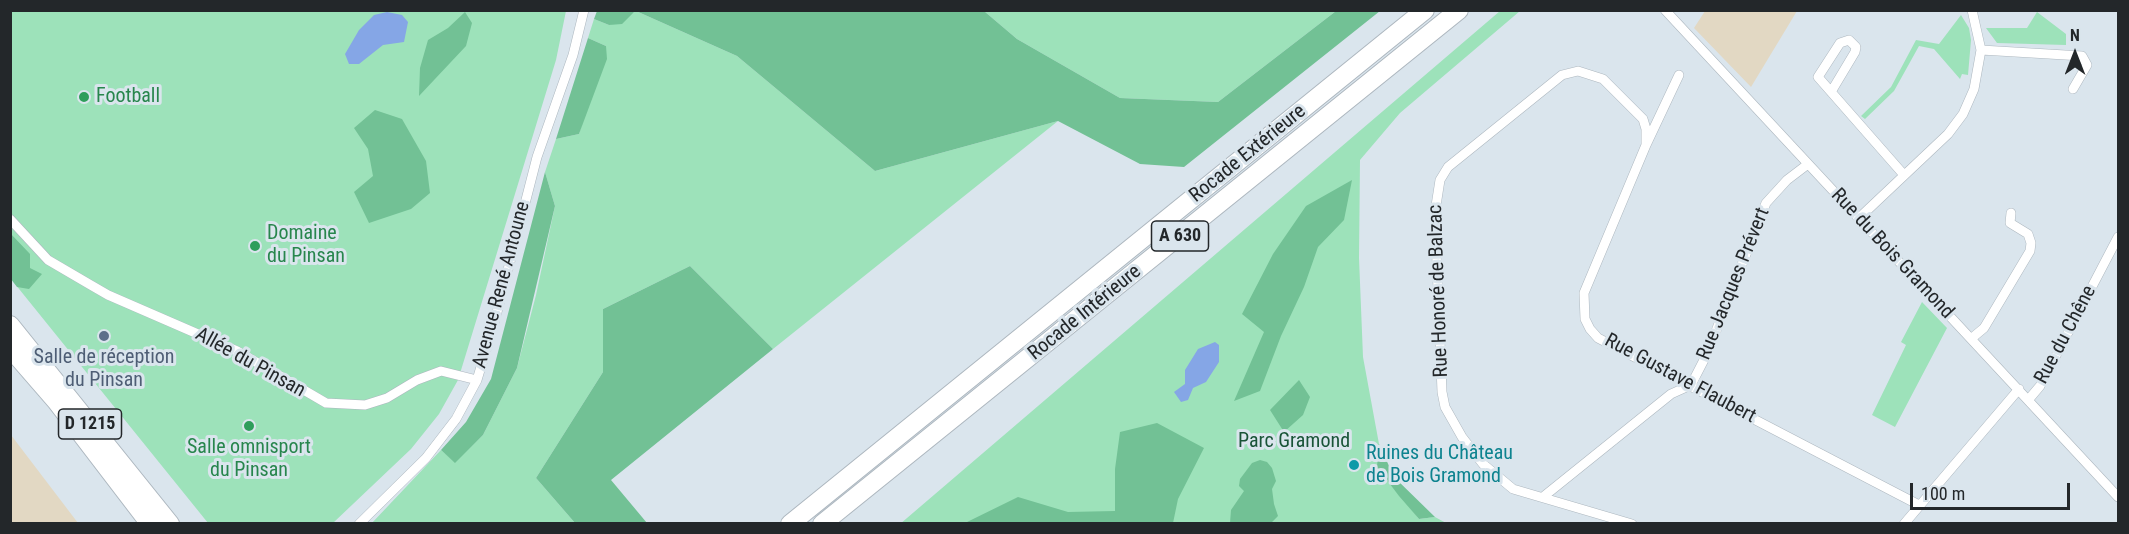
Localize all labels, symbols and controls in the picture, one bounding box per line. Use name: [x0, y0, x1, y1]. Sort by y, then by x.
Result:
north arrow: [2045, 24, 2105, 84]
text: N: [2070, 26, 2080, 45]
place label: Football: [96, 85, 160, 109]
marker: Football: [77, 90, 91, 104]
street label: Rocade Extérieure: [1185, 100, 1311, 208]
street label: Rue du Bois Gramond: [1825, 184, 1959, 324]
street label: Avenue René Antoune: [468, 199, 536, 371]
street label: Rue Honoré de Balzac: [1424, 204, 1454, 378]
street label: Rue Jacques Prévert: [1693, 204, 1775, 364]
road number: A 630: [1152, 221, 1208, 251]
place label: Domaine du Pinsan: [267, 222, 345, 269]
marker: Domaine du Pinsan: [248, 239, 262, 253]
street label: Rocade Intérieure: [1024, 260, 1146, 366]
street label: Rue du Chêne: [2030, 282, 2102, 388]
street label: Allée du Pinsan: [191, 323, 309, 403]
marker: Salle de réception du Pinsan: [97, 329, 111, 343]
street label: Rue Gustave Flaubert: [1600, 329, 1760, 429]
place label: Salle de réception du Pinsan: [34, 346, 174, 393]
road number: D 1215: [58, 409, 122, 439]
marker: Salle omnisport du Pinsan: [242, 419, 256, 433]
park label: Parc Gramond: [1238, 430, 1350, 454]
place label: Salle omnisport du Pinsan: [187, 436, 311, 483]
place label: Ruines du Château de Bois Gramond: [1366, 442, 1513, 489]
marker: Ruines du Château de Bois Gramond: [1347, 458, 1361, 472]
scale bar: [1913, 471, 2074, 509]
text: 100 m: [1921, 483, 1965, 504]

